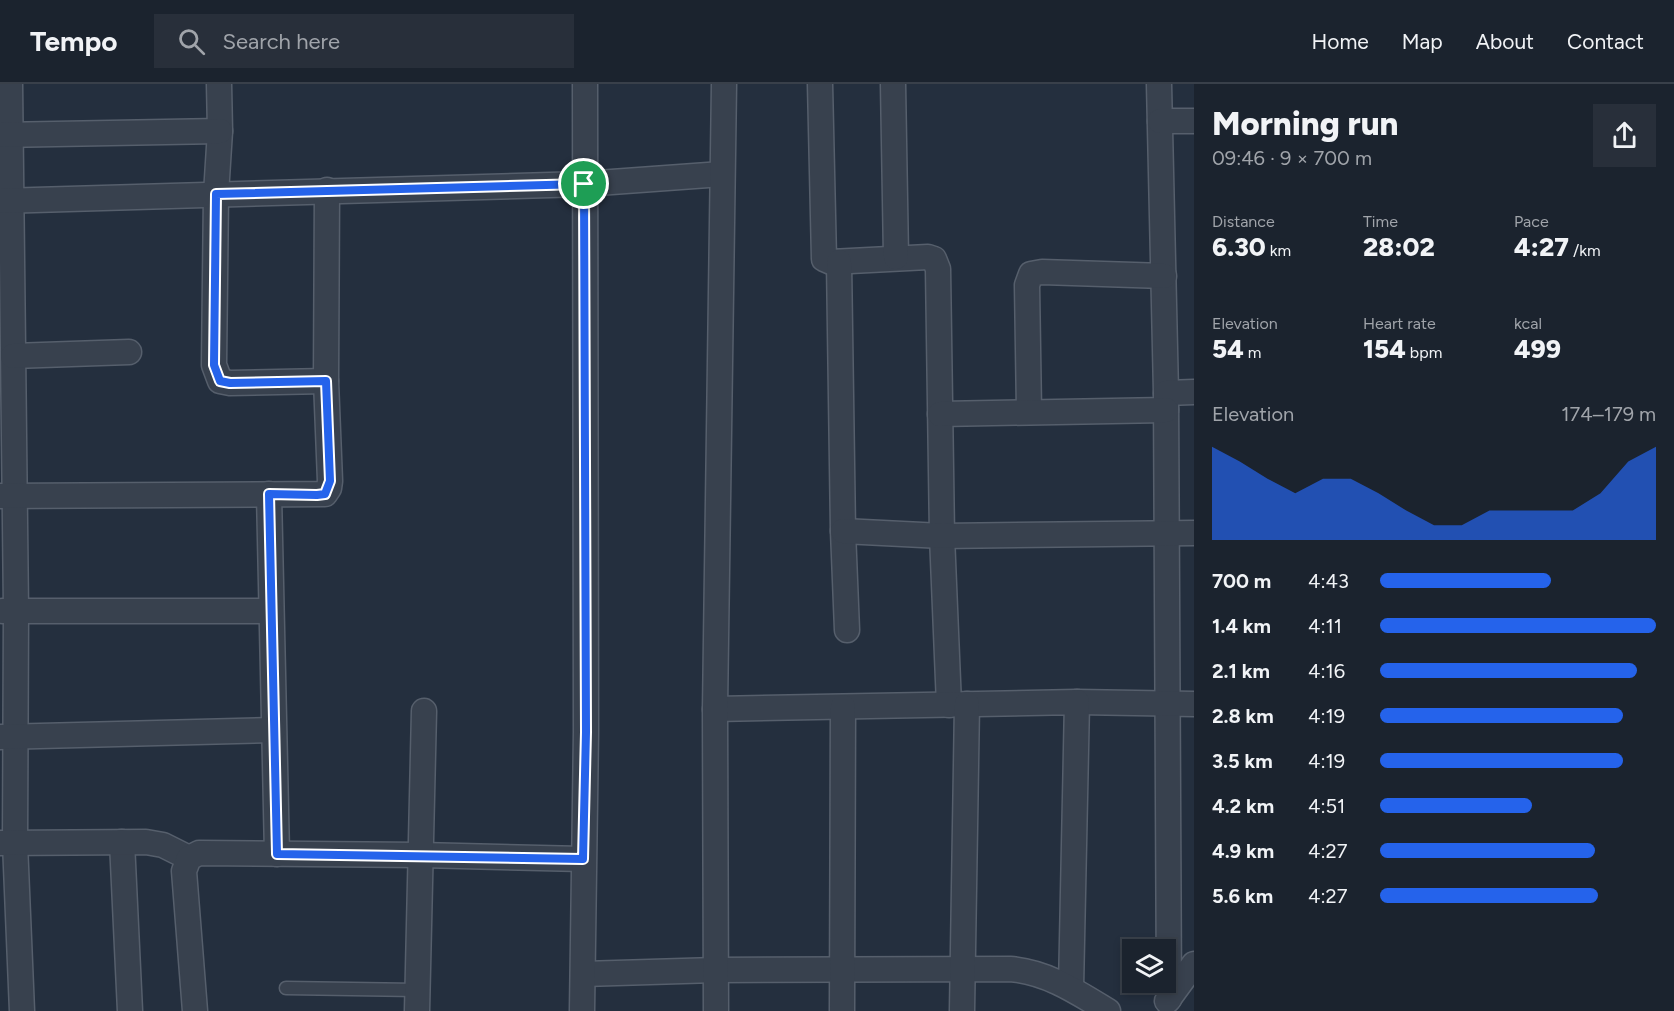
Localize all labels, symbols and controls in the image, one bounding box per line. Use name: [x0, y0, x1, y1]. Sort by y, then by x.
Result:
search box: [154, 14, 574, 68]
text: Tempo: [30, 24, 118, 58]
icon: search: [175, 25, 208, 58]
text: Search here: [223, 28, 340, 55]
text: Home: [1312, 29, 1369, 54]
text: Map: [1402, 29, 1443, 54]
text: About: [1476, 29, 1534, 54]
text: Contact: [1567, 29, 1644, 54]
text: Morning run: [1212, 104, 1398, 143]
button: share: [1593, 104, 1656, 167]
text: 09:46 · 9 × 700 m: [1212, 146, 1372, 170]
pin: [558, 158, 609, 209]
icon: arrive: [567, 167, 600, 200]
text: Distance: [1212, 212, 1275, 231]
text: Time: [1363, 212, 1398, 231]
text: Pace: [1514, 212, 1549, 231]
text: 6.30: [1212, 231, 1266, 263]
text: 28:02: [1363, 231, 1435, 263]
text: 4:27: [1514, 231, 1569, 263]
text: km: [1266, 241, 1291, 260]
text: /km: [1569, 241, 1601, 260]
text: Elevation: [1212, 314, 1278, 333]
text: Heart rate: [1363, 314, 1436, 333]
text: kcal: [1514, 314, 1542, 333]
text: 54: [1212, 333, 1244, 365]
text: 154: [1363, 333, 1406, 365]
text: 499: [1514, 333, 1561, 365]
text: m: [1244, 343, 1261, 362]
text: bpm: [1406, 343, 1442, 362]
text: Elevation: [1212, 402, 1294, 426]
text: 174–179 m: [1561, 402, 1656, 426]
text: 700 m: [1212, 569, 1271, 593]
text: 4:43: [1308, 569, 1349, 593]
text: 1.4 km: [1212, 614, 1271, 638]
text: 4:11: [1308, 614, 1342, 638]
text: 2.1 km: [1212, 659, 1270, 683]
text: 4:16: [1308, 659, 1345, 683]
text: 2.8 km: [1212, 704, 1274, 728]
text: 4:19: [1308, 704, 1345, 728]
text: 3.5 km: [1212, 749, 1273, 773]
text: 4:19: [1308, 749, 1345, 773]
text: 4.2 km: [1212, 794, 1274, 818]
text: 4:51: [1308, 794, 1345, 818]
text: 4.9 km: [1212, 839, 1274, 863]
text: 4:27: [1308, 839, 1347, 863]
text: 5.6 km: [1212, 884, 1273, 908]
text: 4:27: [1308, 884, 1347, 908]
map controls: [1122, 939, 1176, 993]
button: layers: [1122, 939, 1176, 993]

